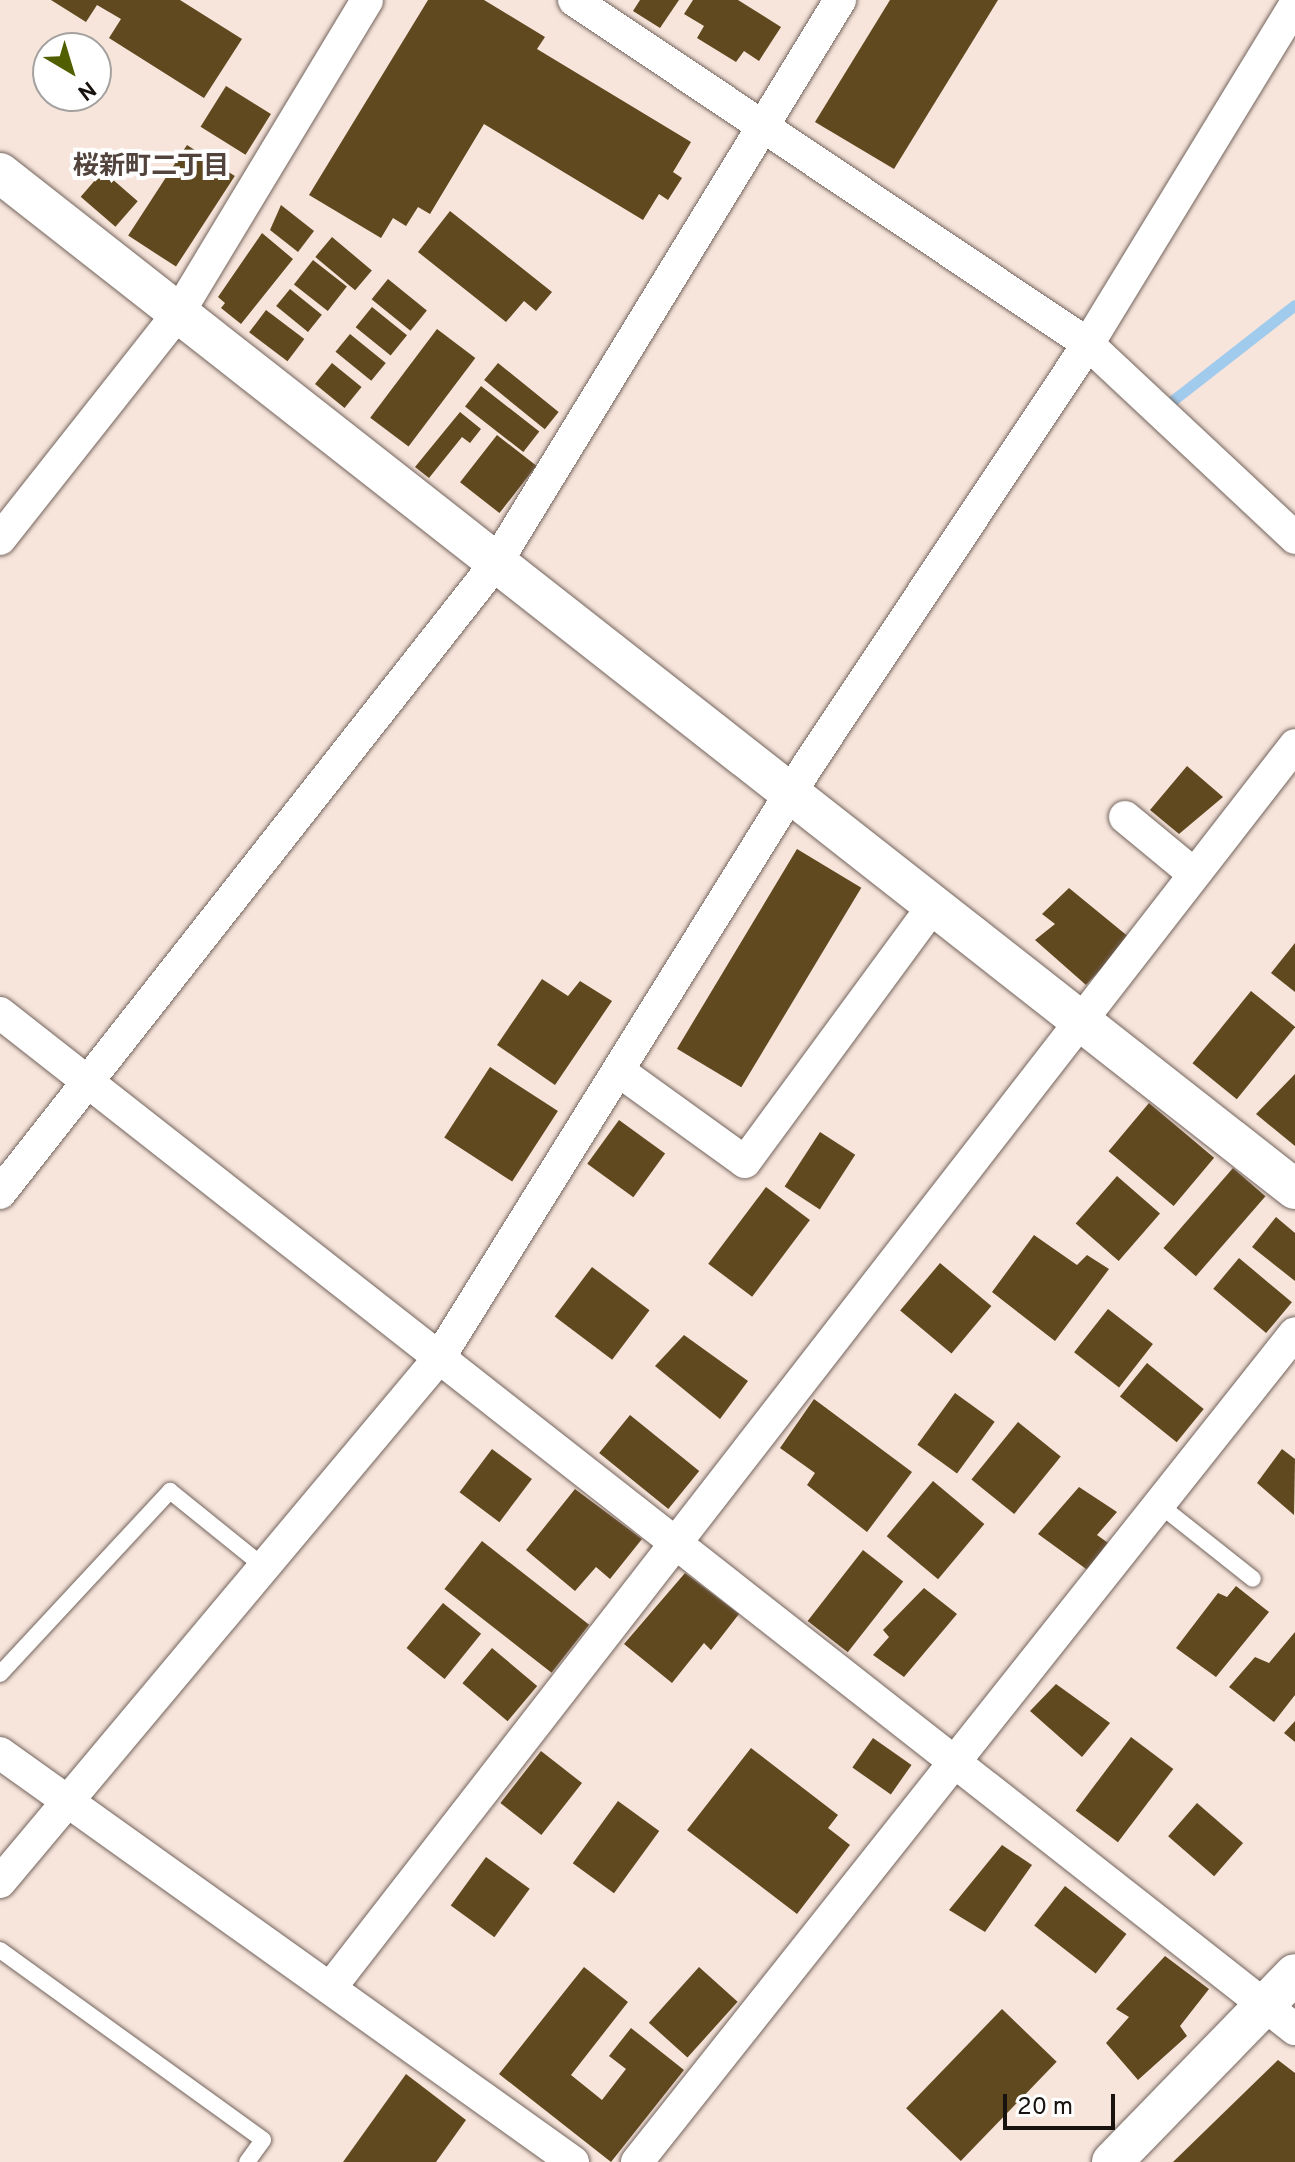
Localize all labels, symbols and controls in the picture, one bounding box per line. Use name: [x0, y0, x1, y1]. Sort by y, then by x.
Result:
north arrow: [32, 32, 112, 112]
text: N: [71, 74, 100, 105]
district label: 桜新町二丁目: [73, 152, 229, 184]
scale bar: [1007, 2078, 1119, 2128]
text: 20 m: [1017, 2093, 1073, 2123]

